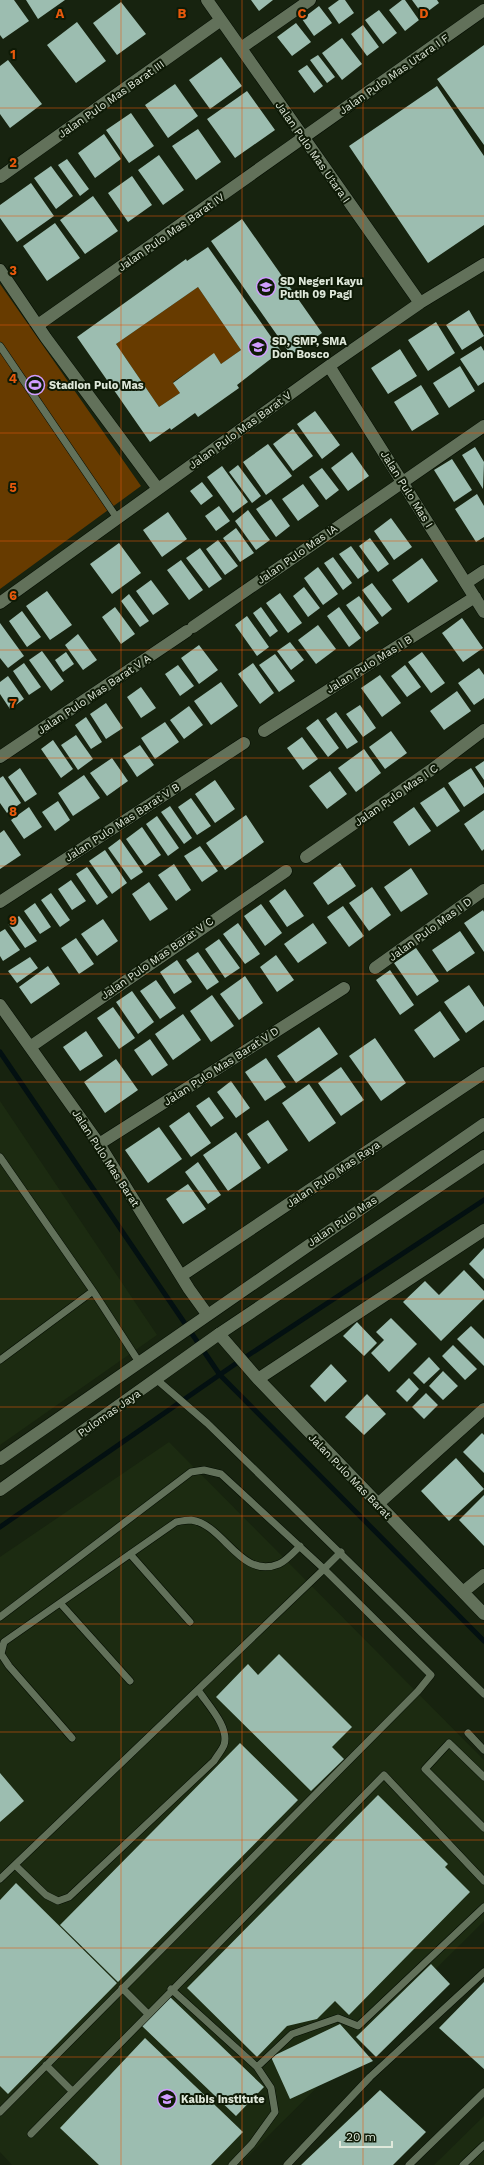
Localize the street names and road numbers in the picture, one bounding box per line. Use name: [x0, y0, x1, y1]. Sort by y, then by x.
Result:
street label: Jalan Pulo Mas Utara I F: [337, 31, 452, 117]
street label: Jalan Pulo Mas Barat III: [56, 58, 167, 141]
street label: Jalan Pulo Mas Utara I: [273, 99, 353, 205]
street label: Jalan Pulo Mas Barat IV: [115, 191, 227, 274]
street label: Jalan Pulo Mas Barat V: [186, 389, 294, 472]
street label: Jalan Pulo Mas I: [378, 449, 435, 530]
street label: Jalan Pulo Mas IA: [255, 522, 340, 587]
street label: Jalan Pulo Mas I B: [324, 633, 415, 696]
street label: Jalan Pulo Mas Barat V A: [35, 652, 153, 737]
street label: Jalan Pulo Mas I C: [352, 761, 441, 829]
street label: Jalan Pulo Mas Barat V B: [62, 780, 182, 864]
street label: Jalan Pulo Mas I D: [386, 895, 474, 964]
street label: Jalan Pulo Mas Barat V C: [98, 914, 216, 1002]
street label: Jalan Pulo Mas Barat V D: [161, 1024, 281, 1109]
street label: Jalan Pulo Mas Barat: [69, 1107, 142, 1210]
street label: Jalan Pulo Mas Raya: [284, 1138, 382, 1210]
street label: Jalan Pulo Mas: [305, 1193, 380, 1249]
street label: Pulomas Jaya: [76, 1387, 143, 1440]
street label: Jalan Pulo Mas Barat: [306, 1431, 394, 1522]

